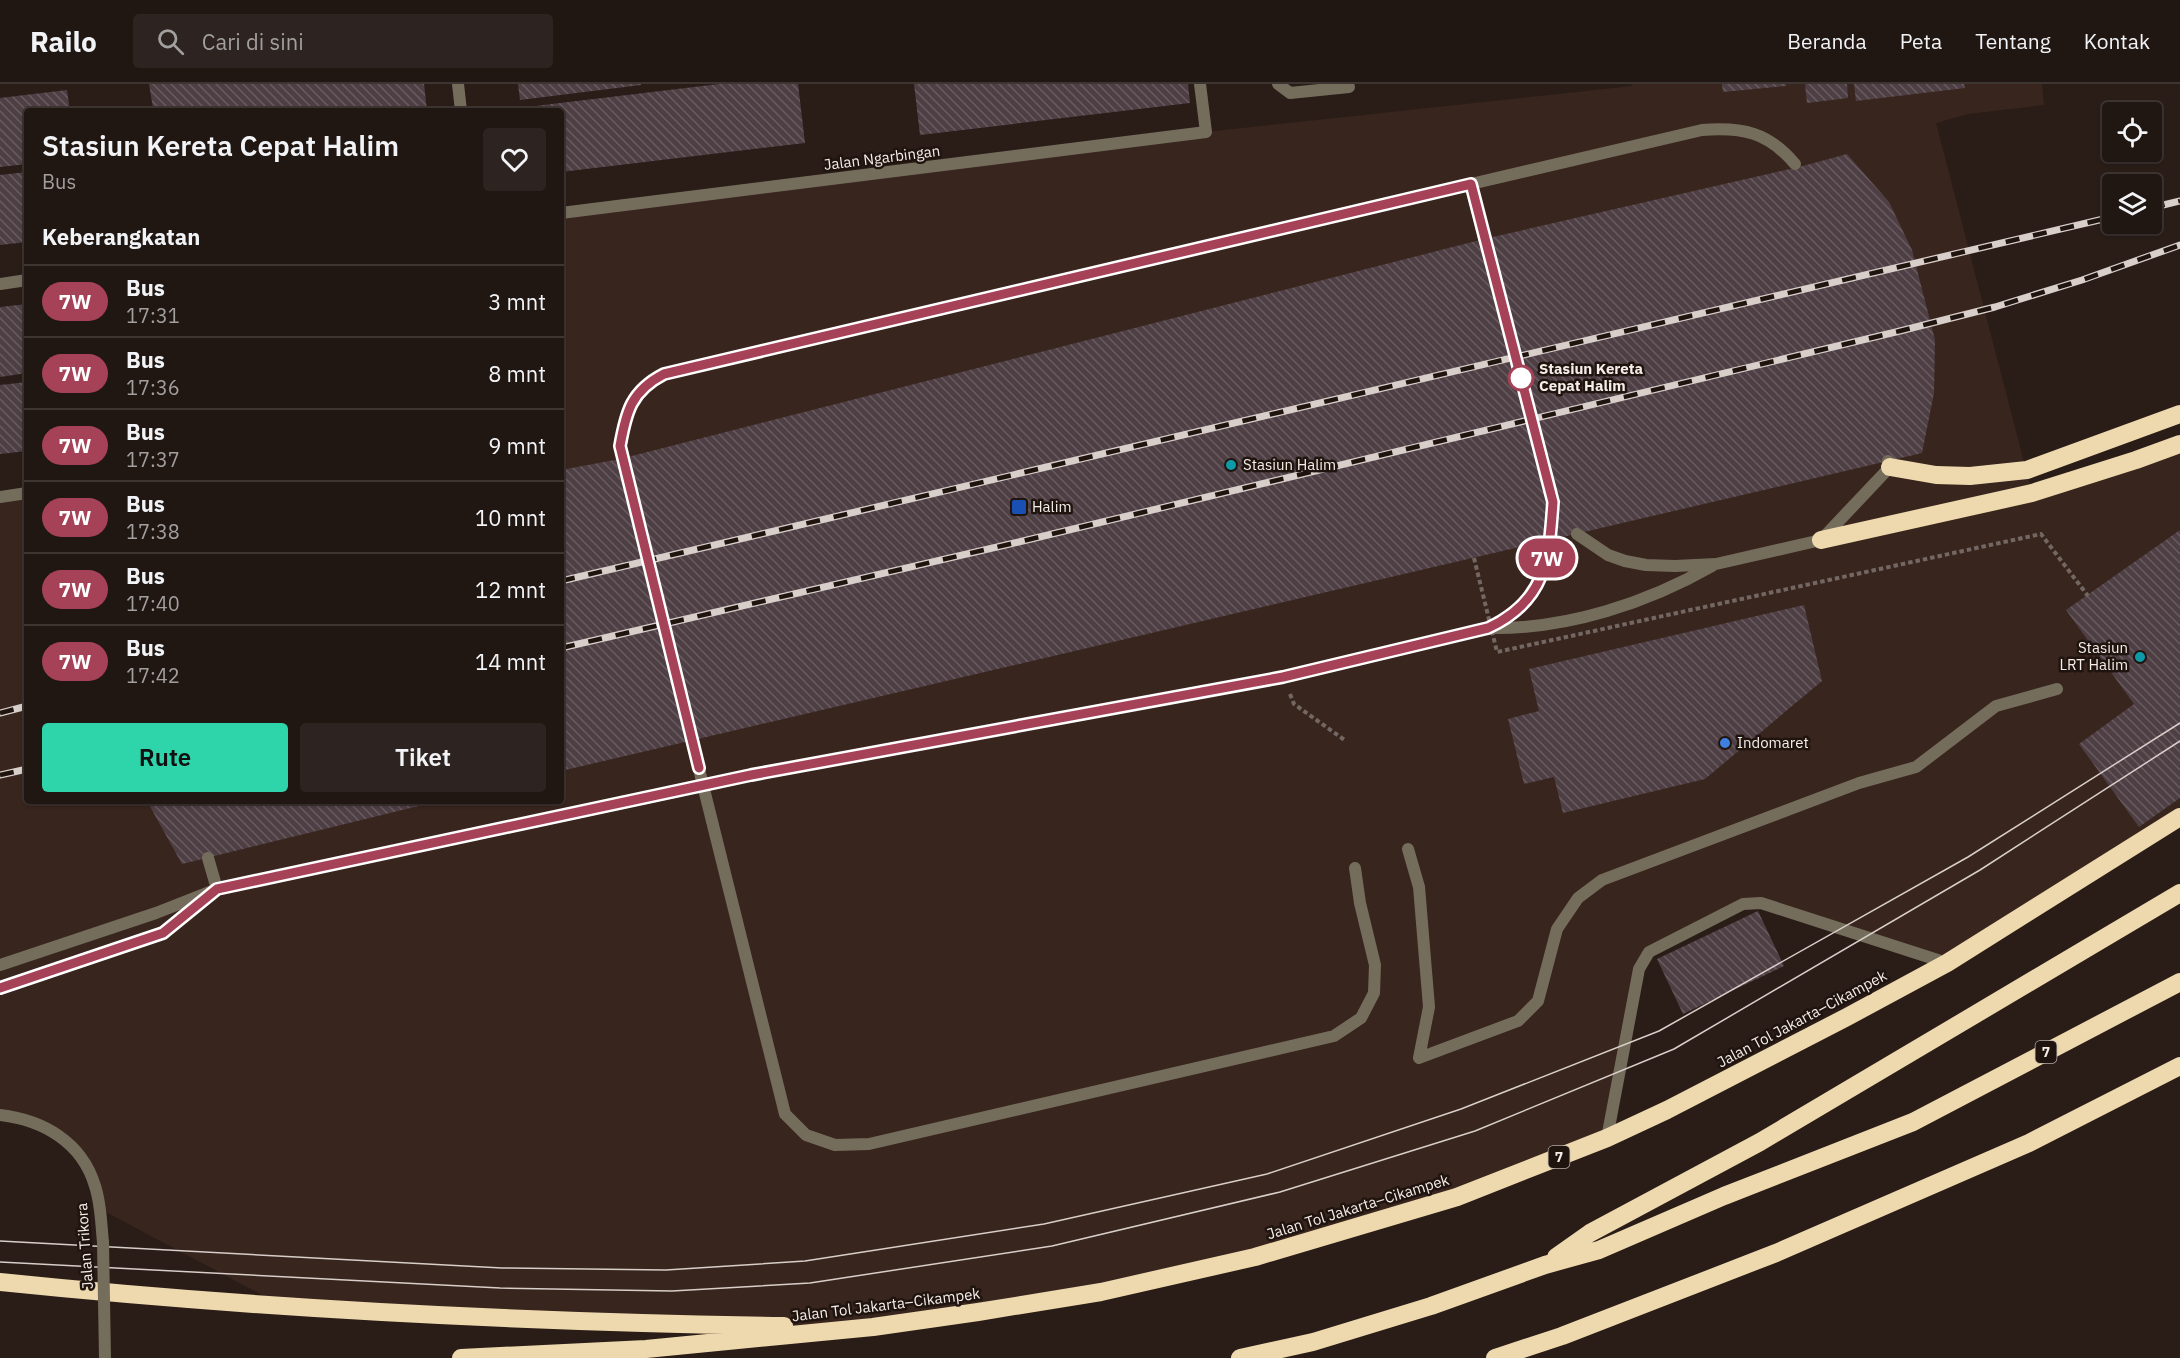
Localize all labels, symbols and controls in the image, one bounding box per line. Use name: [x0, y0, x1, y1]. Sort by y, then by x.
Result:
search box: [133, 14, 553, 68]
text: Railo: [30, 23, 97, 60]
icon: search: [154, 25, 187, 58]
text: Cari di sini: [202, 27, 304, 56]
text: Beranda: [1787, 27, 1867, 55]
text: Peta: [1900, 27, 1942, 55]
text: Tentang: [1975, 27, 2051, 55]
text: Kontak: [2084, 27, 2150, 55]
map controls: [2102, 102, 2162, 234]
button: locate: [2102, 102, 2162, 162]
text: Stasiun Kereta Cepat Halim: [42, 127, 399, 164]
button: heart: [483, 128, 546, 191]
street label: Jalan Ngarbingan: [823, 141, 941, 174]
text: Bus: [42, 168, 76, 195]
button: layers: [2102, 174, 2162, 234]
text: Keberangkatan: [42, 222, 200, 251]
text: Bus: [126, 273, 165, 302]
text: 7W: [58, 287, 92, 315]
text: 3 mnt: [488, 287, 546, 316]
text: 17:31: [126, 302, 180, 329]
text: Bus: [126, 345, 165, 374]
text: 7W: [58, 359, 92, 387]
text: 8 mnt: [488, 359, 546, 388]
place label: Stasiun Kereta Cepat Halim: [1539, 359, 1643, 395]
marker: Stasiun Kereta Cepat Halim: [1508, 365, 1534, 391]
text: 17:36: [126, 374, 180, 401]
text: Bus: [126, 417, 165, 446]
text: 7W: [58, 431, 92, 459]
text: 9 mnt: [488, 431, 546, 460]
text: 17:37: [126, 446, 180, 473]
place label: Stasiun Halim: [1243, 455, 1336, 474]
marker: Stasiun Halim: [1224, 458, 1238, 472]
text: Bus: [126, 489, 165, 518]
place label: Halim: [1032, 497, 1072, 516]
marker: Halim: [1010, 498, 1028, 516]
text: 7W: [58, 503, 92, 531]
text: 10 mnt: [475, 503, 546, 532]
text: 17:38: [126, 518, 180, 545]
line badge: 7W: [1520, 538, 1574, 578]
text: 7W: [1530, 544, 1564, 572]
text: Bus: [126, 561, 165, 590]
text: 7W: [58, 575, 92, 603]
text: 12 mnt: [475, 575, 546, 604]
text: 17:40: [126, 590, 180, 617]
text: Bus: [126, 633, 165, 662]
place label: Stasiun LRT Halim: [2060, 638, 2128, 674]
text: 7W: [58, 647, 92, 675]
text: 14 mnt: [475, 647, 546, 676]
marker: Stasiun LRT Halim: [2133, 650, 2147, 664]
text: 17:42: [126, 662, 180, 689]
button: Rute: [42, 723, 288, 792]
button: Tiket: [300, 723, 546, 792]
place label: Indomaret: [1737, 733, 1809, 752]
marker: Indomaret: [1718, 736, 1732, 750]
street label: Jalan Tol Jakarta–Cikampek: [1714, 966, 1890, 1071]
road number: 7: [2036, 1041, 2056, 1063]
road number: 7: [1548, 1146, 1570, 1168]
street label: Jalan Tol Jakarta–Cikampek: [1264, 1170, 1451, 1243]
street label: Jalan Trikora: [72, 1202, 97, 1290]
street label: Jalan Tol Jakarta–Cikampek: [791, 1284, 981, 1325]

